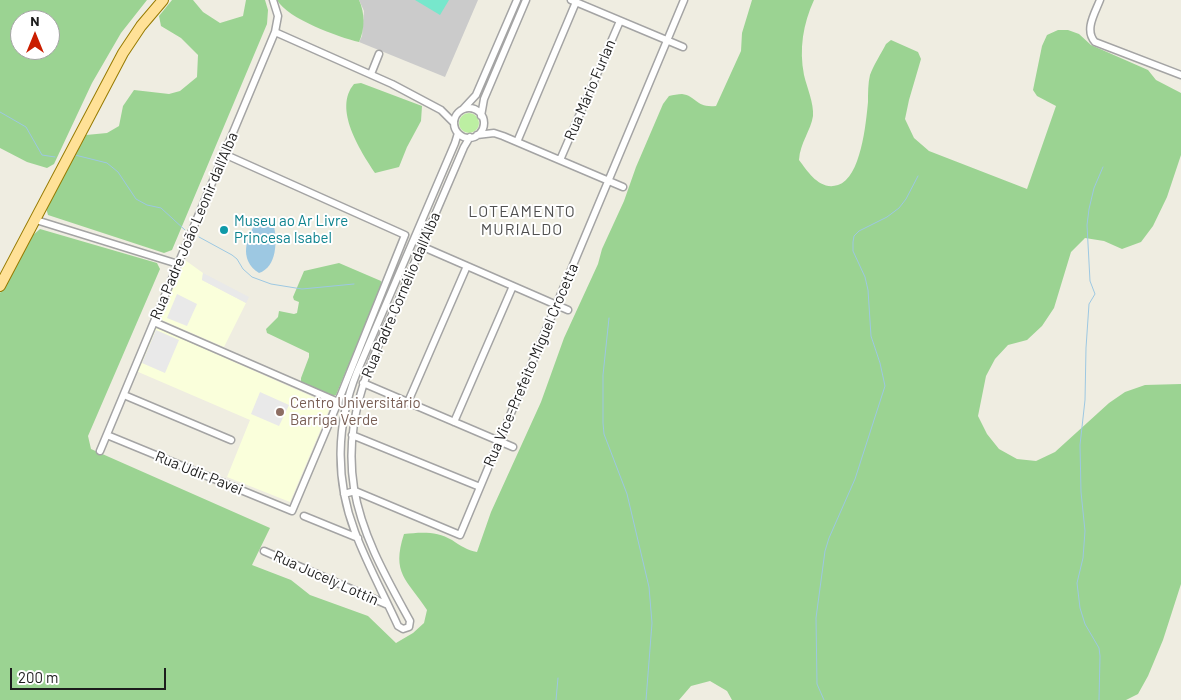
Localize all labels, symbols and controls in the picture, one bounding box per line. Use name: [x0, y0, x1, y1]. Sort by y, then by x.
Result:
north arrow: [10, 10, 60, 60]
text: N: [30, 12, 40, 29]
street label: Rua Mário Furlan: [561, 37, 619, 143]
street label: Rua Padre João Leonir dall'Alba: [146, 130, 242, 322]
district label: LOTEAMENTO MURIALDO: [467, 202, 577, 240]
street label: Rua Padre Cornélio dall'Alba: [358, 209, 444, 381]
place label: Museu ao Ar Livre Princesa Isabel: [234, 212, 348, 247]
marker: Museu ao Ar Livre Princesa Isabel: [218, 224, 230, 236]
street label: Rua Vice-Prefeito Miguel Crocetta: [480, 261, 582, 469]
place label: Centro Universitário Barriga Verde: [290, 394, 421, 429]
marker: Centro Universitário Barriga Verde: [274, 406, 286, 418]
street label: Rua Udir Pavei: [152, 447, 246, 499]
street label: Rua Jucely Lottin: [271, 547, 381, 609]
scale bar: [12, 658, 169, 690]
text: 200 m: [18, 668, 58, 686]

